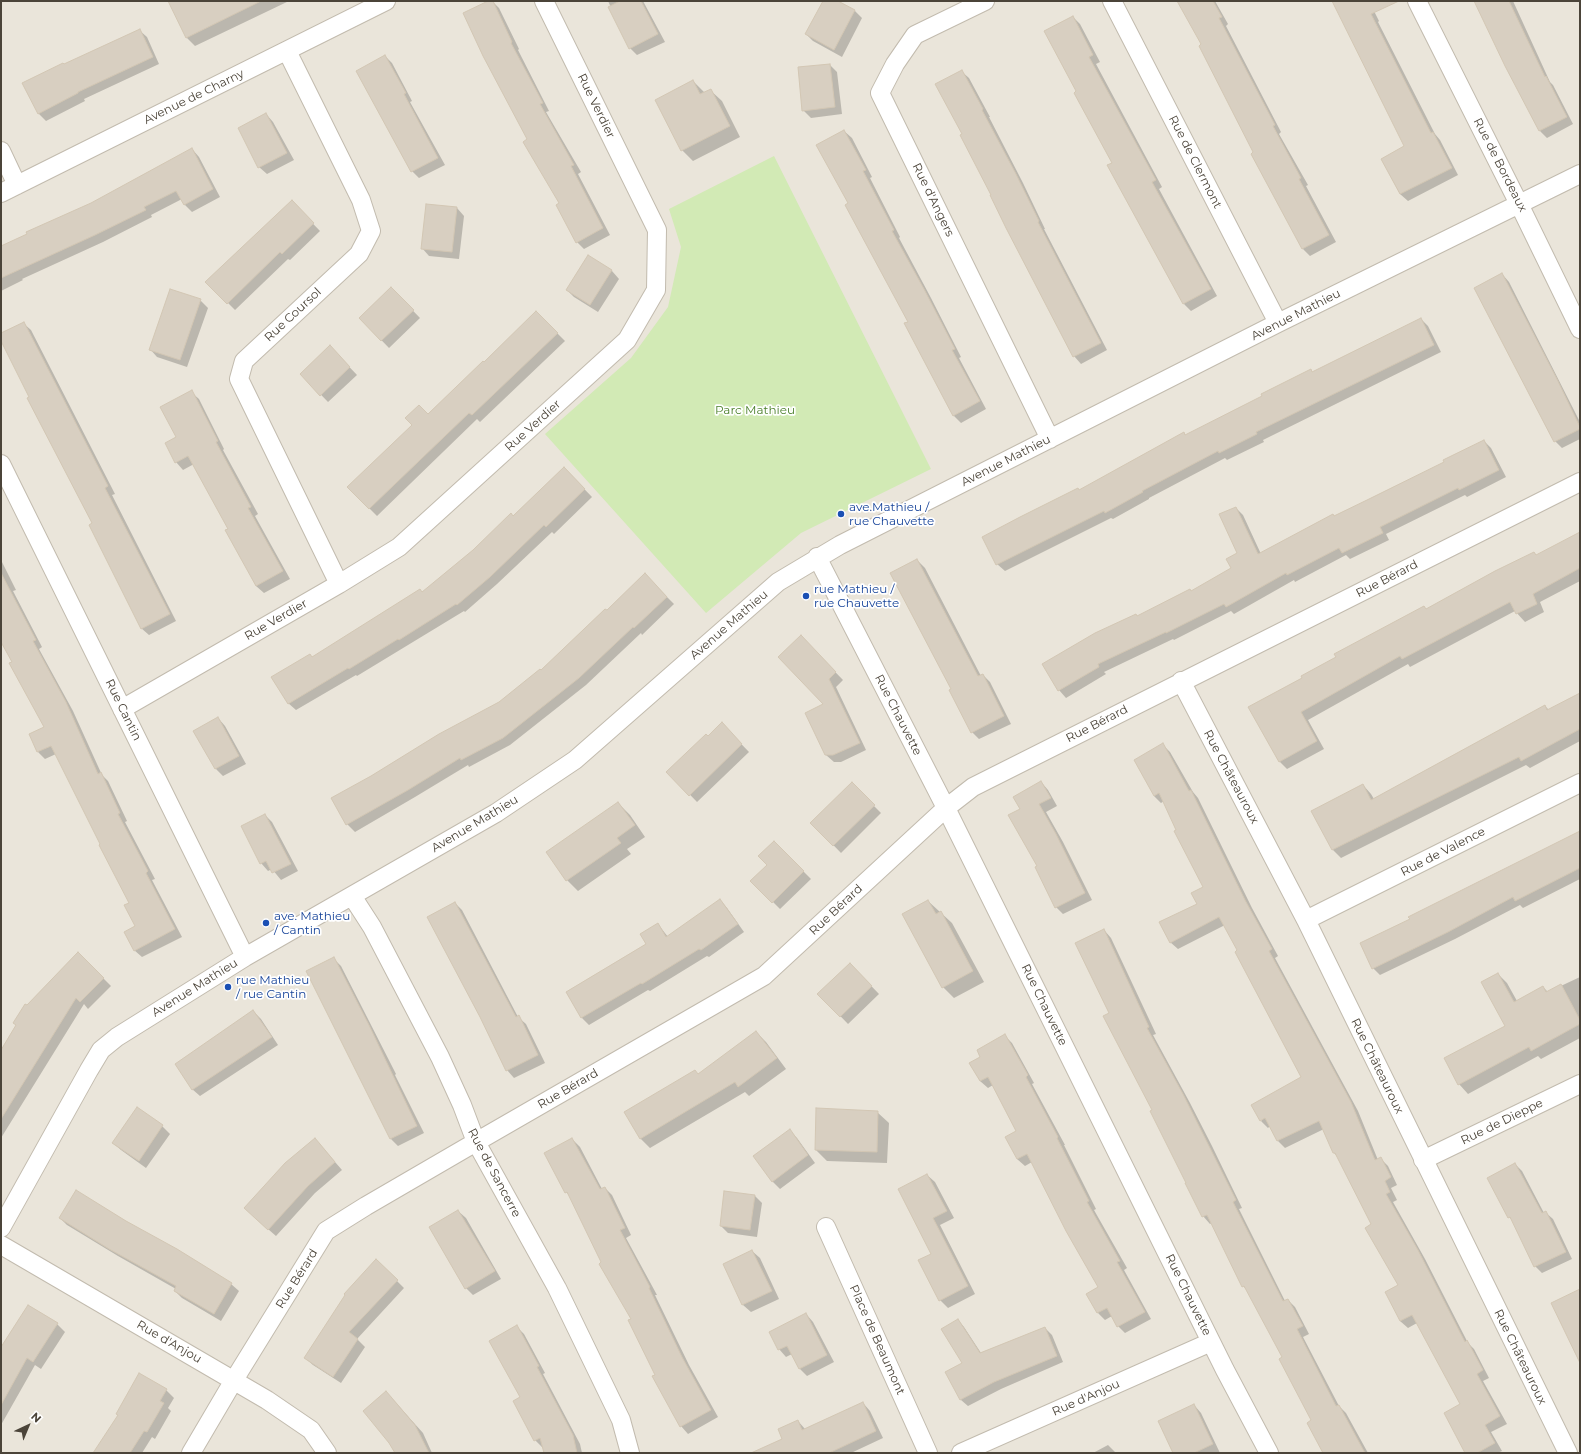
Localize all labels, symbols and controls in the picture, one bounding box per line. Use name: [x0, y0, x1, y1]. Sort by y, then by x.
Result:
street label: Avenue de Charny: [142, 66, 246, 128]
street label: Rue Verdier: [574, 71, 618, 141]
street label: Rue de Clermont: [1165, 113, 1225, 211]
street label: Rue de Bordeaux: [1470, 116, 1530, 214]
street label: Rue d'Angers: [909, 161, 957, 239]
street label: Rue Coursol: [262, 285, 324, 345]
street label: Avenue Mathieu: [1249, 286, 1343, 344]
street label: Rue Verdier: [502, 397, 564, 455]
park label: Parc Mathieu: [715, 403, 795, 417]
street label: Avenue Mathieu: [959, 432, 1053, 490]
place label: ave.Mathieu / rue Chauvette: [849, 500, 934, 528]
marker: ave.Mathieu / rue Chauvette: [836, 509, 846, 519]
street label: Rue Bérard: [1354, 557, 1420, 601]
place label: rue Mathieu / rue Chauvette: [814, 582, 899, 610]
street label: Avenue Mathieu: [687, 587, 771, 663]
marker: rue Mathieu / rue Chauvette: [801, 591, 811, 601]
street label: Rue Verdier: [242, 596, 310, 644]
street label: Rue Chauvette: [871, 672, 925, 758]
street label: Rue Cantin: [102, 677, 144, 743]
street label: Rue Bérard: [1064, 702, 1130, 746]
street label: Rue Châteauroux: [1200, 728, 1262, 826]
street label: Avenue Mathieu: [429, 792, 521, 856]
street label: Rue de Valence: [1398, 824, 1488, 880]
street label: Rue Bérard: [806, 882, 866, 938]
place label: ave. Mathieu / Cantin: [274, 909, 350, 937]
marker: ave. Mathieu / Cantin: [261, 918, 271, 928]
street label: Avenue Mathieu: [149, 956, 241, 1020]
street label: Rue Chauvette: [1018, 962, 1070, 1048]
place label: rue Mathieu / rue Cantin: [236, 973, 309, 1001]
marker: rue Mathieu / rue Cantin: [223, 982, 233, 992]
street label: Rue Châteauroux: [1348, 1016, 1406, 1116]
street label: Rue Bérard: [535, 1066, 601, 1112]
street label: Rue de Dieppe: [1459, 1096, 1545, 1148]
street label: Rue de Sancerre: [464, 1126, 524, 1220]
street label: Rue Bérard: [273, 1247, 321, 1311]
street label: Rue Chauvette: [1162, 1252, 1214, 1338]
street label: Place de Beaumont: [846, 1283, 908, 1397]
street label: Rue Châteauroux: [1491, 1307, 1549, 1407]
street label: Rue d'Anjou: [134, 1318, 204, 1366]
street label: Rue d'Anjou: [1050, 1377, 1122, 1419]
north arrow: [8, 1406, 48, 1446]
text: N: [28, 1409, 44, 1425]

